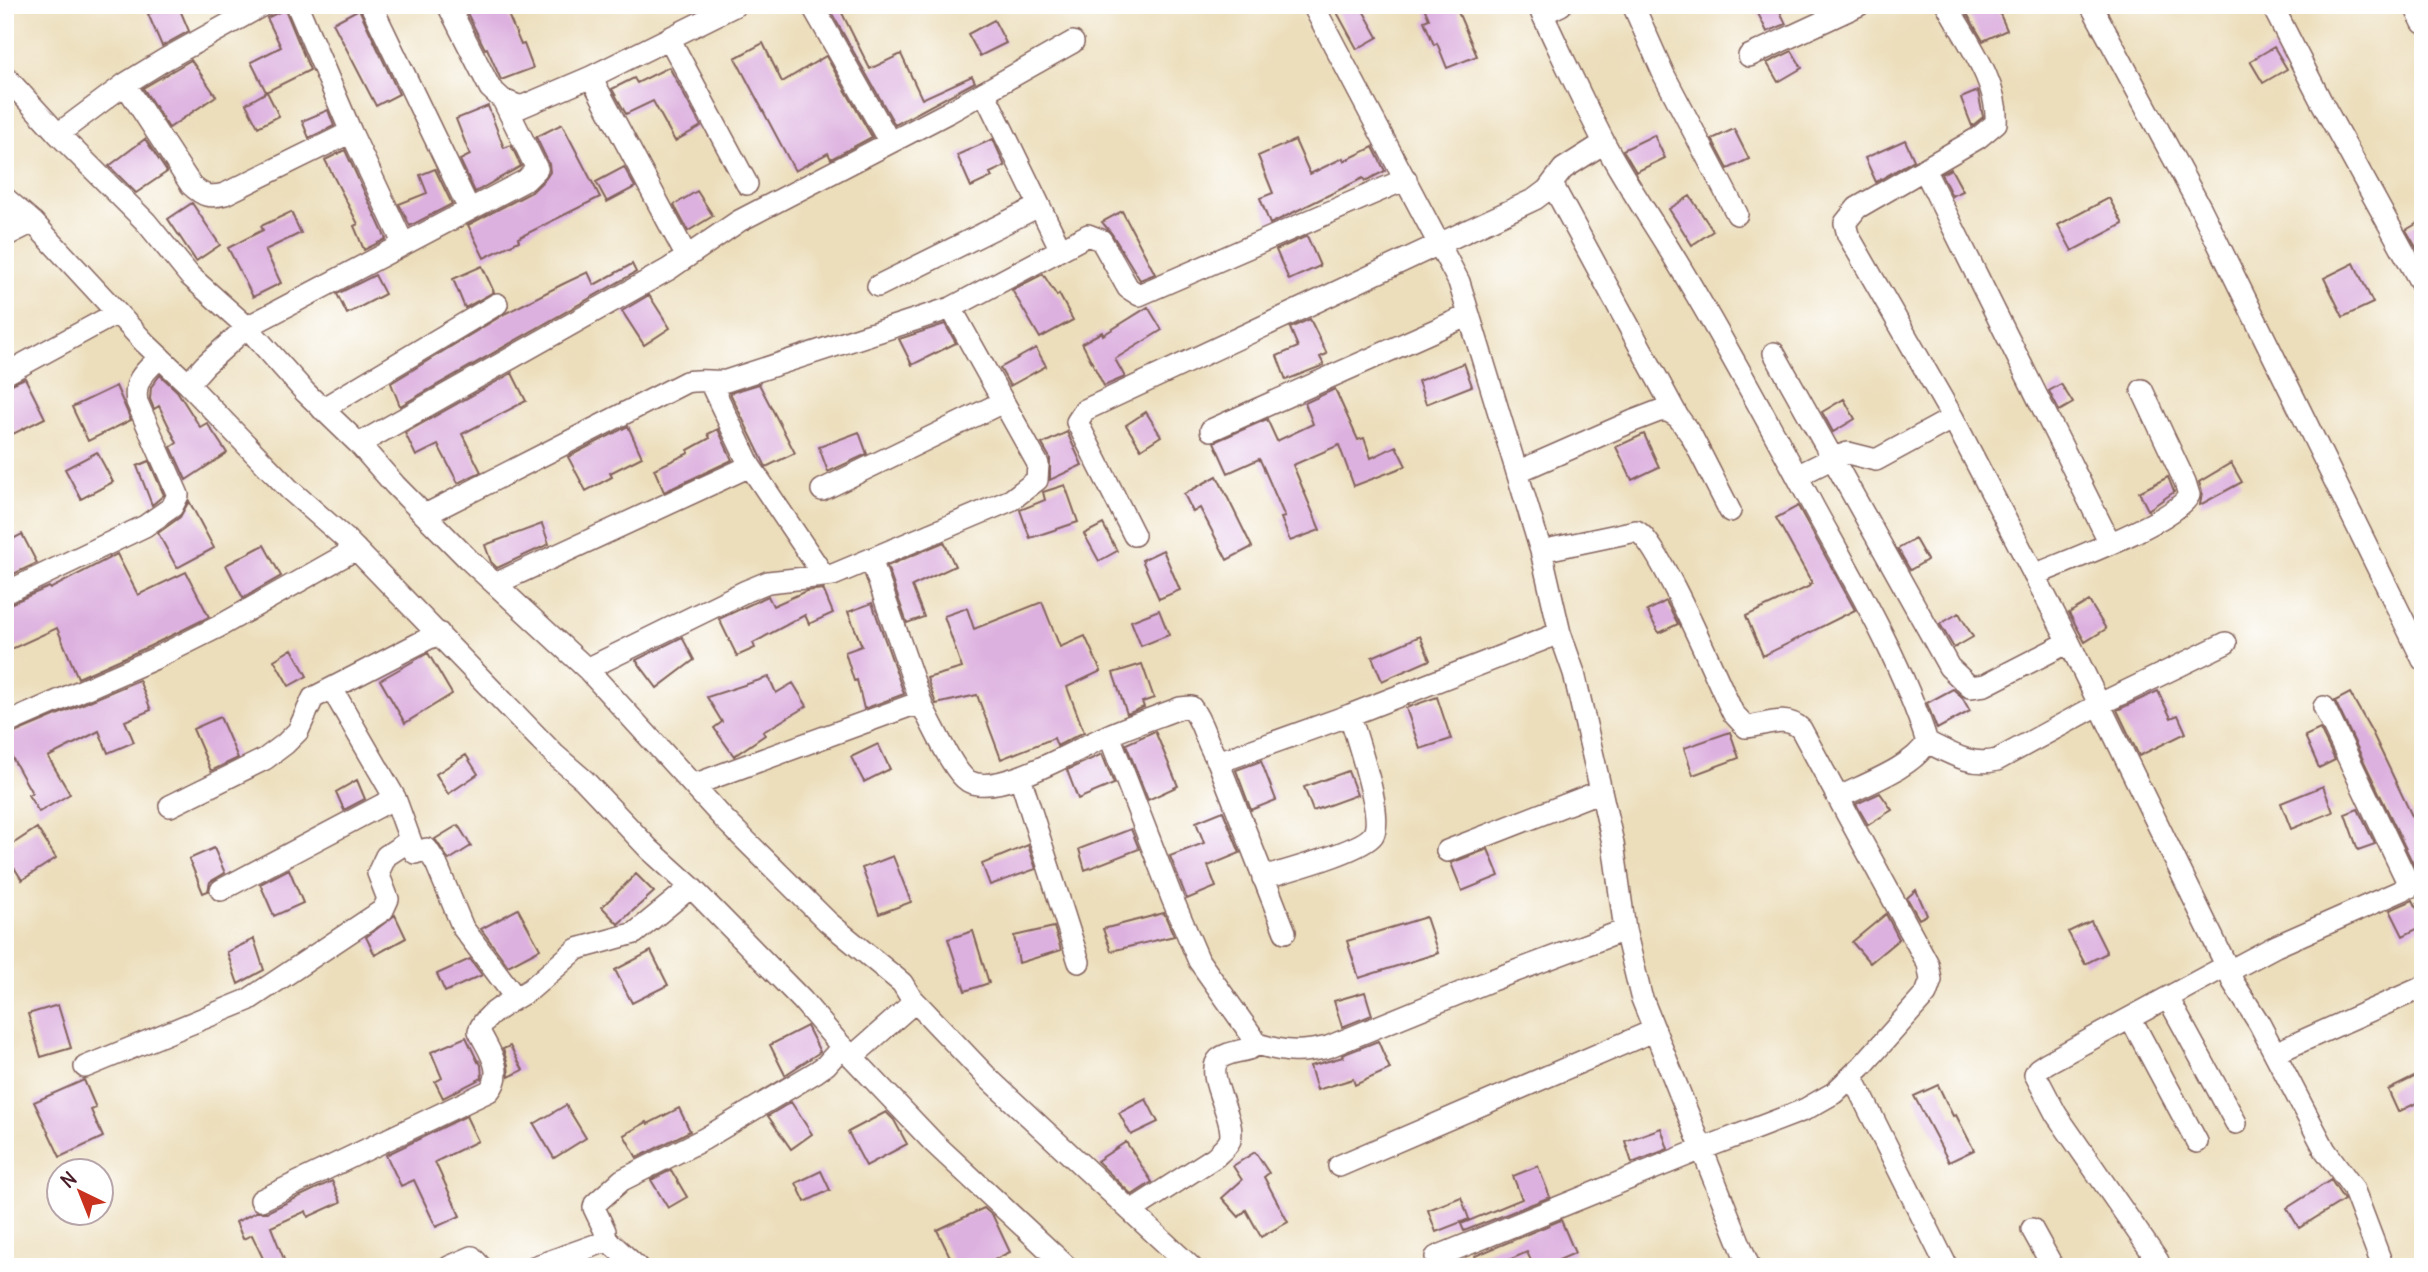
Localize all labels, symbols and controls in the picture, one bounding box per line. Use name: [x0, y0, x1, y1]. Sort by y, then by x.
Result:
north arrow: [46, 1156, 116, 1226]
text: N: [55, 1166, 81, 1193]

